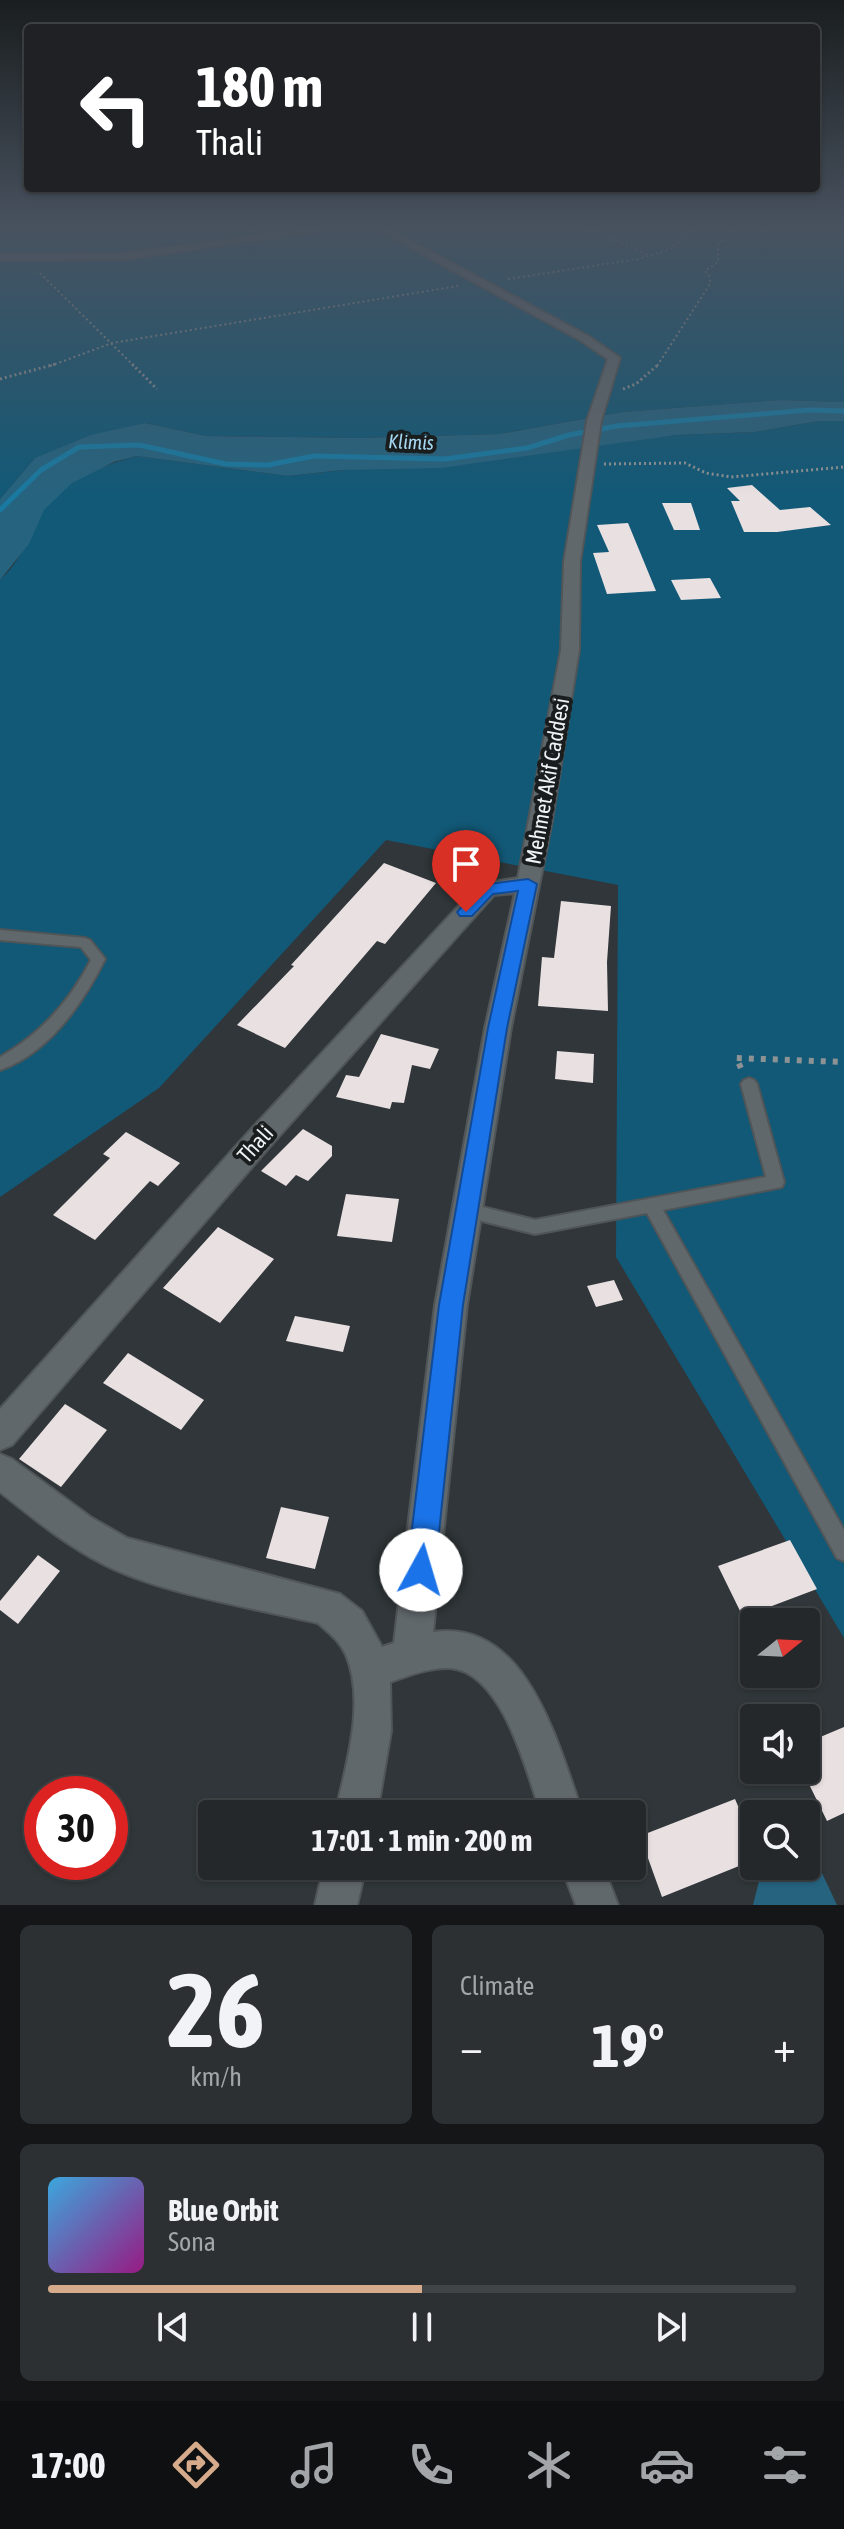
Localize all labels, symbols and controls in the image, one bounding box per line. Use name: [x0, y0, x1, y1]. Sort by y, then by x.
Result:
text: 180 m: [196, 55, 323, 119]
icon: left: [64, 56, 168, 160]
text: Thali: [196, 121, 263, 163]
water label: Klimis: [388, 429, 434, 454]
street label: Mehmet Akif Caddesi: [520, 696, 574, 866]
pin: [432, 830, 500, 912]
icon: arrive: [444, 842, 488, 886]
street label: Thali: [232, 1120, 278, 1168]
position arrow: [379, 1528, 463, 1612]
north arrow: [740, 1608, 820, 1688]
map controls: [740, 1608, 820, 1880]
button: sound: [740, 1704, 820, 1784]
speed limit sign: 30: [24, 1776, 128, 1880]
button: search: [740, 1800, 820, 1880]
text: 17:01 · 1 min · 200 m: [312, 1823, 532, 1857]
text: 26: [167, 1950, 265, 2069]
text: Climate: [460, 1971, 534, 2001]
text: 19°: [592, 2011, 664, 2080]
text: −: [460, 2021, 483, 2071]
text: +: [773, 2021, 796, 2071]
text: km/h: [190, 2062, 242, 2092]
text: Blue Orbit: [168, 2193, 279, 2227]
text: Sona: [168, 2227, 216, 2257]
icon: previous: [151, 2305, 195, 2349]
icon: pause: [400, 2305, 444, 2349]
icon: next: [649, 2305, 693, 2349]
icon: directions: [168, 2437, 224, 2493]
icon: music: [286, 2437, 342, 2493]
icon: phone: [403, 2437, 459, 2493]
icon: climate: [521, 2437, 577, 2493]
icon: car: [639, 2437, 695, 2493]
icon: filters: [757, 2437, 813, 2493]
text: 17:00: [31, 2444, 106, 2486]

